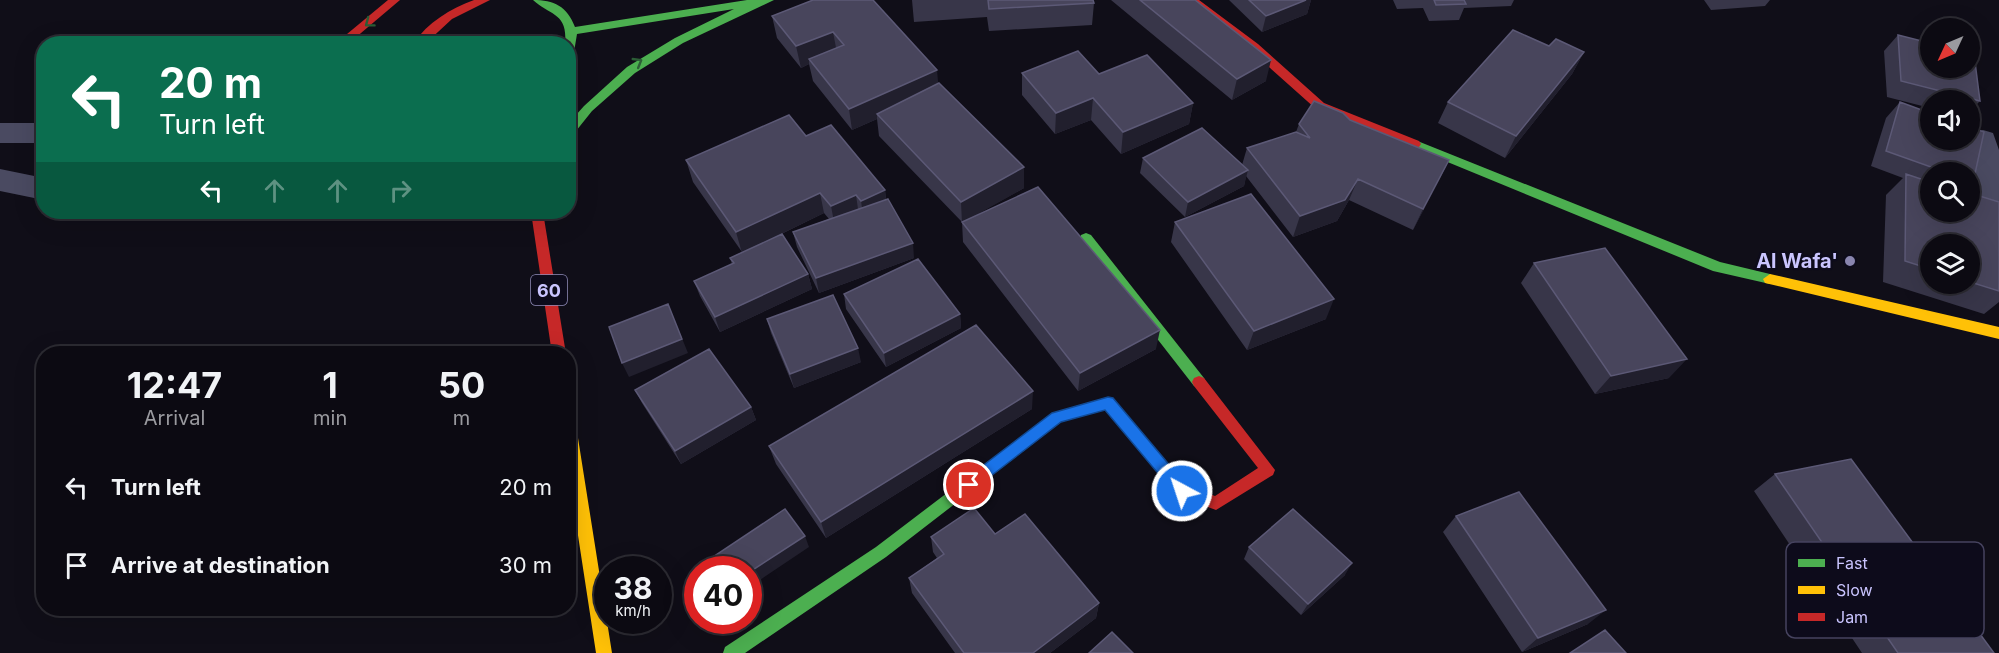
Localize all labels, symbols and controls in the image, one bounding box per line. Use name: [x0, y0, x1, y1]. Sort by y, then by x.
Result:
one-way arrow: [364, 16, 375, 27]
north arrow: [1920, 18, 1980, 78]
map controls: [1920, 18, 1980, 294]
text: 20 m: [159, 57, 262, 108]
one-way arrow: [632, 58, 642, 70]
icon: left: [60, 60, 138, 138]
button: sound: [1920, 90, 1980, 150]
text: Turn left: [159, 108, 265, 141]
button: search: [1920, 162, 1980, 222]
icon: left: [195, 174, 228, 207]
icon: ahead: [258, 174, 291, 207]
icon: ahead: [321, 174, 354, 207]
icon: right: [384, 174, 417, 207]
button: layers: [1920, 234, 1980, 294]
place label: Al Wafa': [1756, 249, 1838, 273]
marker: Al Wafa': [1843, 254, 1857, 268]
road number: 60: [531, 275, 567, 305]
text: 12:47: [127, 363, 222, 407]
text: 1: [322, 363, 338, 407]
text: 50: [438, 363, 485, 407]
text: Arrival: [144, 406, 205, 430]
text: min: [313, 406, 347, 430]
text: m: [453, 406, 470, 430]
pin: [943, 459, 994, 510]
position arrow: [1150, 459, 1214, 523]
icon: arrive: [952, 468, 985, 501]
icon: left: [60, 471, 93, 504]
text: Turn left: [111, 474, 201, 500]
text: 20 m: [499, 474, 552, 500]
legend: [1786, 542, 1984, 638]
icon: arrive: [60, 549, 93, 582]
text: Arrive at destination: [111, 552, 330, 578]
text: 30 m: [499, 552, 552, 578]
text: Fast: [1836, 553, 1868, 573]
speed limit sign: 40: [684, 556, 762, 634]
text: 38: [614, 570, 652, 606]
text: Slow: [1836, 580, 1873, 600]
text: km/h: [615, 601, 651, 620]
text: Jam: [1836, 607, 1868, 627]

